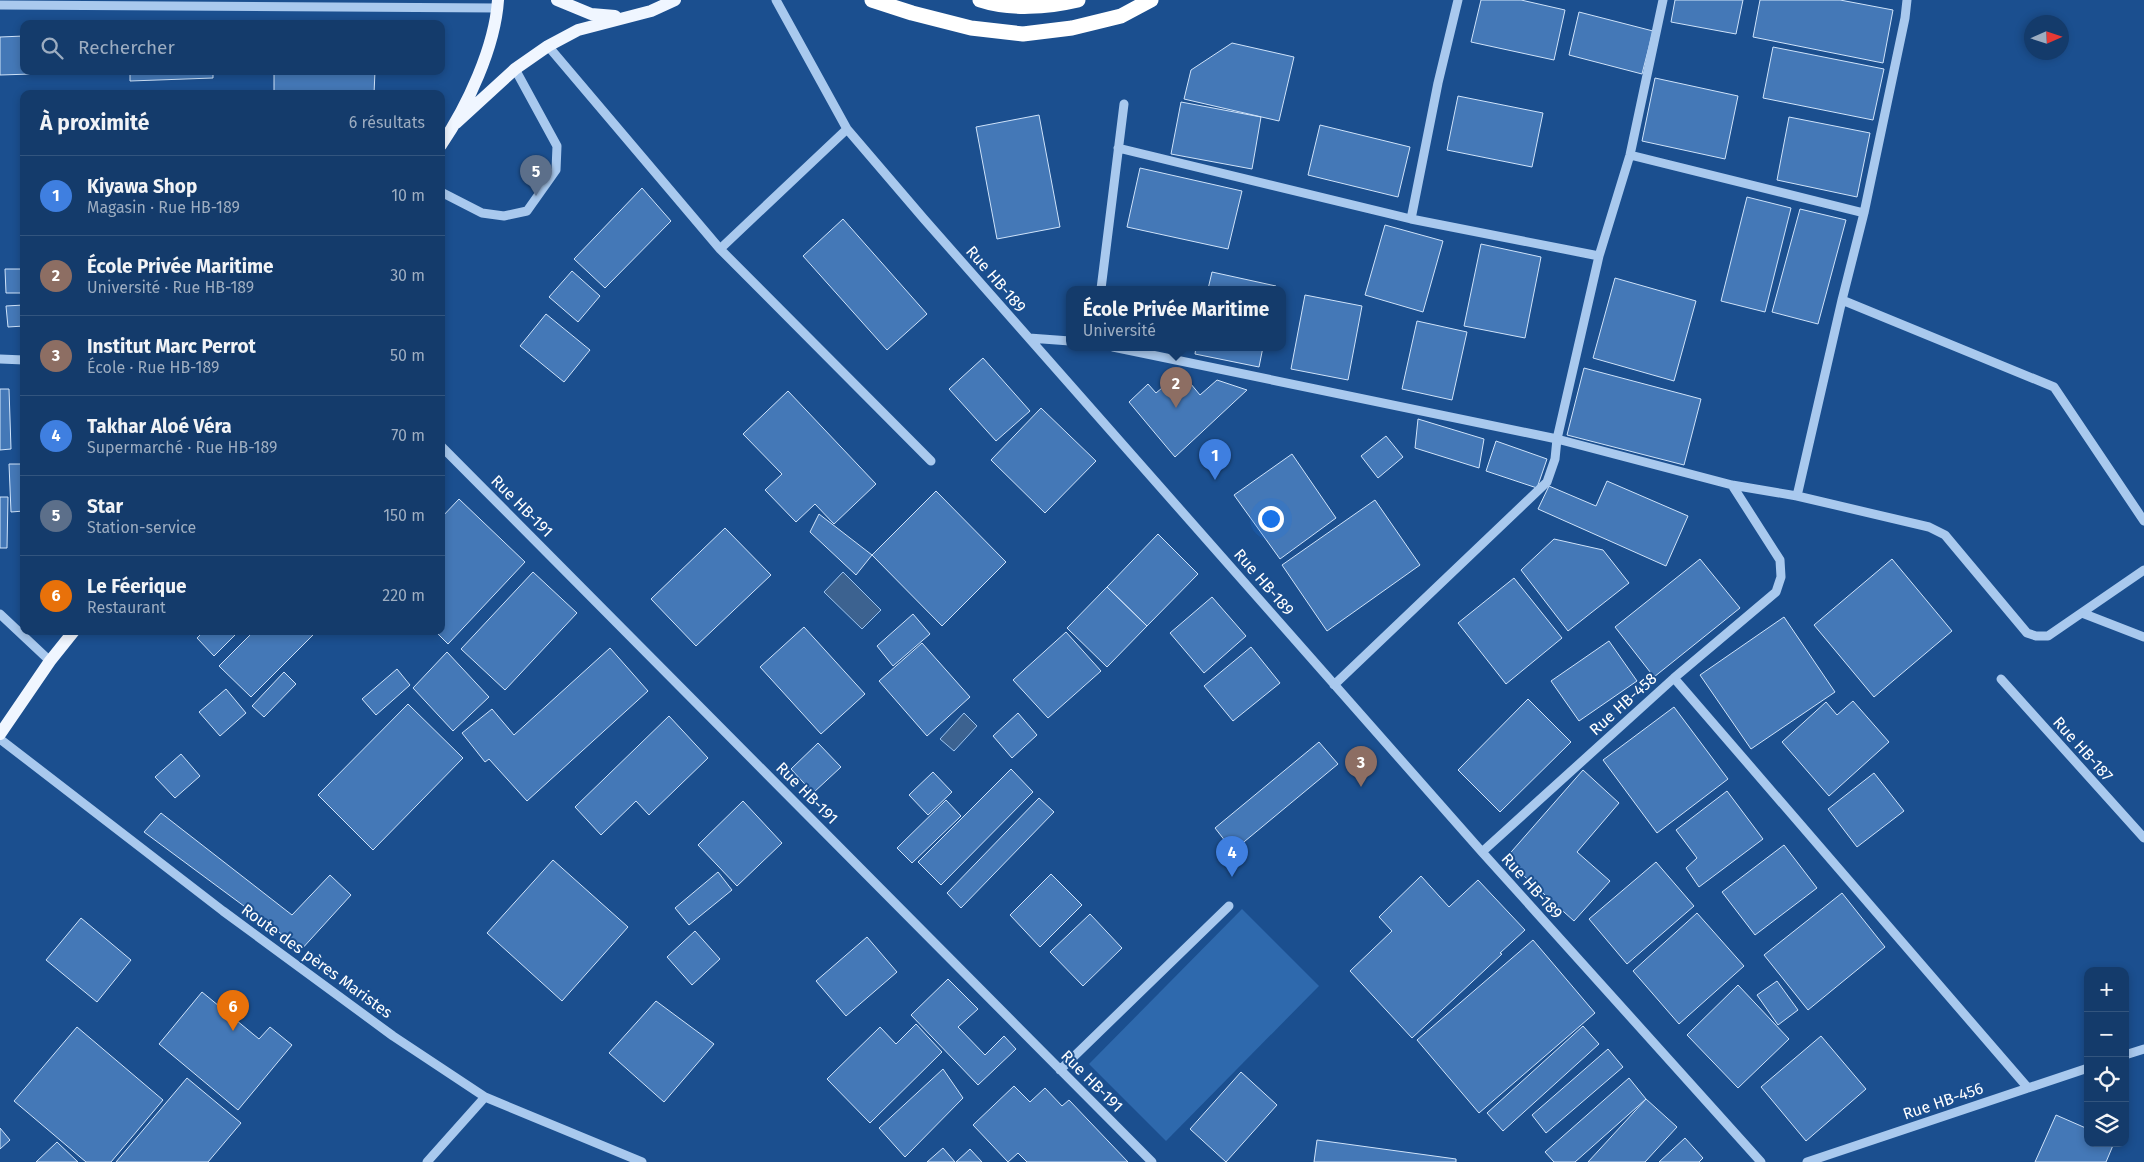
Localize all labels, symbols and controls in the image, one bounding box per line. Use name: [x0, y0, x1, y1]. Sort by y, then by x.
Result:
north arrow: [2024, 15, 2069, 60]
search box: [20, 20, 445, 75]
icon: search: [38, 34, 66, 62]
text: Rechercher: [78, 36, 175, 59]
text: À proximité: [40, 110, 149, 136]
text: 6 résultats: [349, 113, 425, 132]
pin: 5: [520, 155, 552, 196]
text: Kiyawa Shop: [87, 175, 197, 198]
text: 1: [52, 186, 60, 205]
text: 10 m: [391, 186, 425, 205]
text: Magasin · Rue HB-189: [87, 198, 240, 217]
street label: Rue HB-189: [962, 242, 1030, 316]
text: École Privée Maritime: [87, 255, 274, 278]
text: 2: [52, 266, 60, 285]
text: 30 m: [390, 266, 425, 285]
text: Université · Rue HB-189: [87, 278, 254, 297]
popup: [1066, 286, 1286, 351]
text: École Privée Maritime: [1083, 298, 1269, 321]
text: Université: [1083, 321, 1156, 340]
text: Institut Marc Perrot: [87, 335, 256, 358]
text: 3: [52, 346, 60, 365]
text: 50 m: [390, 346, 425, 365]
text: École · Rue HB-189: [87, 358, 219, 377]
pin: 2: [1160, 367, 1192, 408]
text: Takhar Aloé Véra: [87, 415, 232, 438]
text: 4: [51, 426, 61, 445]
text: 70 m: [391, 426, 425, 445]
text: Supermarché · Rue HB-189: [87, 438, 277, 457]
pin: 1: [1199, 439, 1231, 480]
street label: Rue HB-191: [487, 471, 557, 541]
text: Star: [87, 495, 123, 518]
text: 5: [52, 506, 60, 525]
text: 150 m: [383, 506, 425, 525]
your location: [1258, 506, 1284, 532]
text: Station-service: [87, 518, 196, 537]
street label: Rue HB-189: [1230, 545, 1298, 619]
text: Le Féerique: [87, 575, 187, 598]
text: 6: [51, 586, 61, 605]
text: 220 m: [382, 586, 425, 605]
text: Restaurant: [87, 598, 166, 617]
street label: Rue HB-458: [1585, 669, 1661, 739]
street label: Rue HB-187: [2049, 713, 2117, 785]
pin: 3: [1345, 746, 1377, 787]
street label: Rue HB-191: [772, 758, 842, 828]
pin: 4: [1216, 836, 1248, 877]
street label: Rue HB-189: [1498, 849, 1566, 923]
street label: Route des pères Maristes: [238, 900, 396, 1022]
map controls: [2084, 967, 2129, 1147]
button: +: [2084, 967, 2129, 1012]
pin: 6: [217, 990, 249, 1031]
button: −: [2084, 1012, 2129, 1057]
street label: Rue HB-191: [1057, 1046, 1127, 1116]
button: locate: [2084, 1057, 2129, 1102]
street label: Rue HB-456: [1900, 1078, 1986, 1124]
button: layers: [2084, 1102, 2129, 1147]

